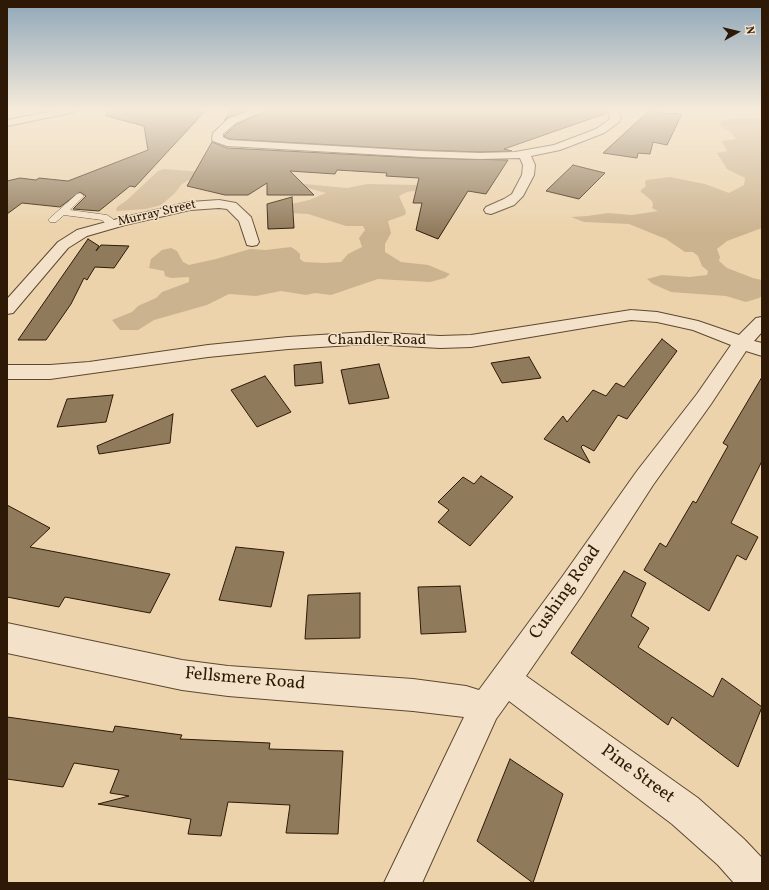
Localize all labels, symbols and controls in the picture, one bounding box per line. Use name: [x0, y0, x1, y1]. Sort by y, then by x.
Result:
north arrow: [717, 12, 757, 52]
text: N: [741, 25, 757, 35]
street label: Murray Street: [116, 197, 198, 231]
street label: Chandler Road: [328, 332, 426, 350]
street label: Cushing Road: [526, 542, 606, 644]
street label: Fellsmere Road: [184, 664, 306, 696]
street label: Pine Street: [596, 741, 678, 809]

